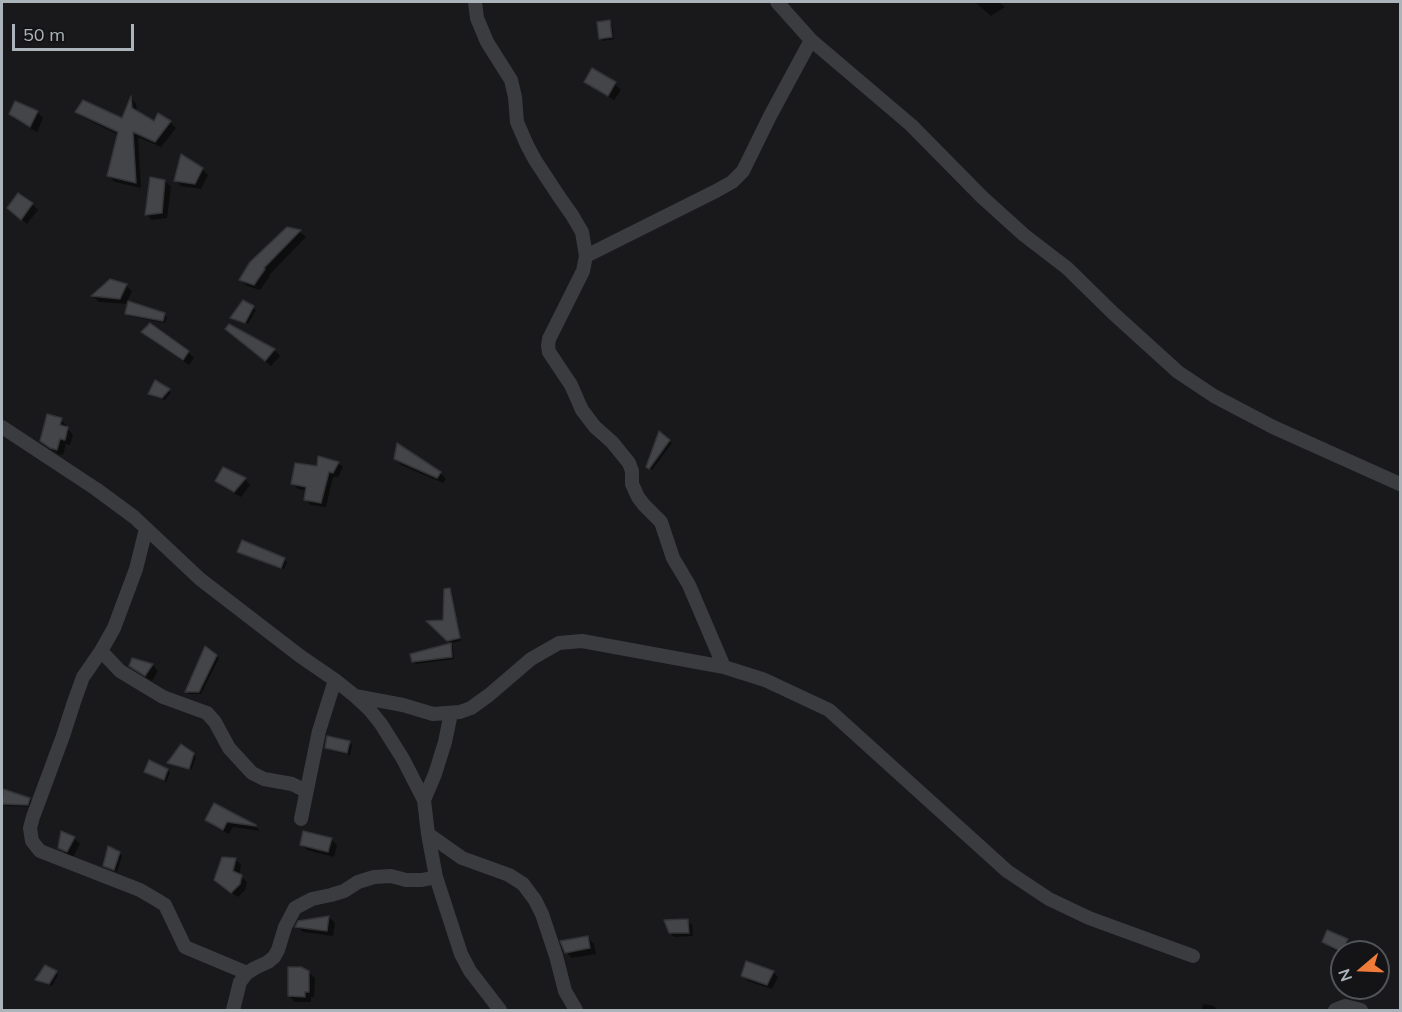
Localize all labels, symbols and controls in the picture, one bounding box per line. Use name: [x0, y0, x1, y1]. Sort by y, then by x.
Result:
scale bar: [15, 12, 136, 50]
text: 50 m: [23, 23, 65, 46]
north arrow: [1330, 940, 1390, 1000]
text: N: [1333, 966, 1356, 984]

